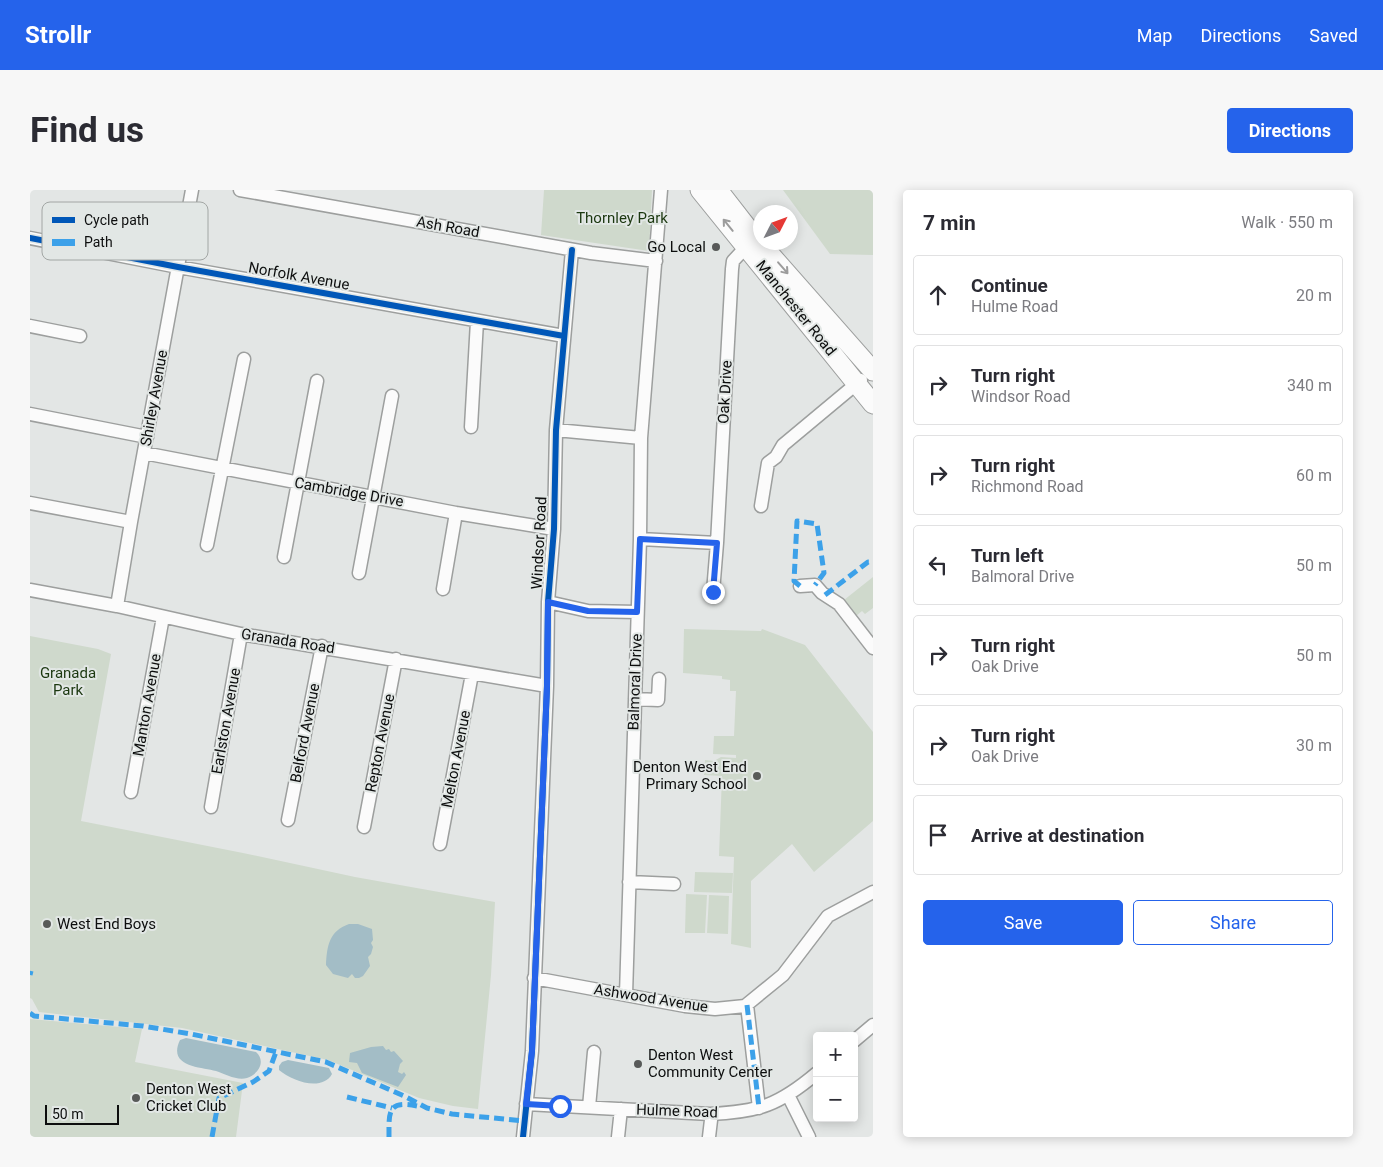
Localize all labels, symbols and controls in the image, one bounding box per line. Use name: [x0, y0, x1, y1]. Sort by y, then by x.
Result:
text: Strollr: [25, 21, 91, 49]
text: Map: [1137, 25, 1172, 46]
text: Directions: [1200, 25, 1281, 46]
text: Saved: [1309, 25, 1358, 46]
button: Directions: [1227, 108, 1353, 153]
text: Find us: [30, 110, 144, 151]
legend: [42, 202, 208, 260]
north arrow: [753, 205, 798, 250]
park label: Thornley Park: [576, 209, 668, 227]
text: 7 min: [923, 211, 976, 235]
text: Cycle path: [84, 212, 149, 228]
street label: Ash Road: [415, 213, 481, 241]
text: Walk · 550 m: [1241, 213, 1333, 232]
one-way arrow: [722, 218, 733, 231]
text: Path: [84, 234, 113, 250]
place label: Go Local: [647, 238, 706, 256]
marker: Go Local: [710, 241, 722, 253]
street label: Manchester Road: [752, 257, 840, 359]
street label: Norfolk Avenue: [247, 258, 351, 294]
one-way arrow: [777, 261, 788, 274]
text: Continue: [971, 274, 1048, 297]
icon: ahead: [924, 281, 952, 309]
text: 20 m: [1296, 286, 1332, 305]
text: Hulme Road: [971, 297, 1058, 316]
street label: Shirley Avenue: [137, 348, 171, 447]
street label: Oak Drive: [714, 360, 736, 424]
text: Turn right: [971, 364, 1055, 387]
icon: right: [924, 371, 952, 399]
text: 340 m: [1287, 376, 1332, 395]
text: Windsor Road: [971, 387, 1070, 406]
text: Turn right: [971, 454, 1055, 477]
icon: right: [924, 461, 952, 489]
text: 60 m: [1296, 466, 1332, 485]
street label: Cambridge Drive: [293, 474, 405, 510]
text: Richmond Road: [971, 477, 1084, 496]
street label: Windsor Road: [528, 496, 550, 590]
text: Turn left: [971, 544, 1044, 567]
icon: left: [924, 551, 952, 579]
text: 50 m: [1296, 556, 1332, 575]
text: Balmoral Drive: [971, 567, 1074, 586]
route end: [702, 581, 725, 604]
street label: Granada Road: [240, 625, 336, 657]
street label: Balmoral Drive: [624, 633, 646, 731]
text: Turn right: [971, 634, 1055, 657]
icon: right: [924, 641, 952, 669]
text: 50 m: [1296, 646, 1332, 665]
street label: Manton Avenue: [129, 652, 165, 758]
text: Oak Drive: [971, 657, 1039, 676]
park label: Granada Park: [40, 664, 96, 699]
street label: Earlston Avenue: [208, 666, 244, 776]
street label: Belford Avenue: [287, 682, 323, 784]
street label: Repton Avenue: [362, 692, 398, 794]
street label: Melton Avenue: [438, 709, 474, 809]
text: Turn right: [971, 724, 1055, 747]
icon: right: [924, 731, 952, 759]
text: 30 m: [1296, 736, 1332, 755]
text: Oak Drive: [971, 747, 1039, 766]
place label: Denton West End Primary School: [633, 758, 747, 793]
marker: Denton West End Primary School: [751, 770, 763, 782]
icon: arrive: [924, 821, 952, 849]
text: Arrive at destination: [971, 824, 1144, 847]
button: Save: [923, 900, 1123, 945]
button: Share: [1133, 900, 1333, 945]
place label: West End Boys: [57, 915, 156, 933]
marker: West End Boys: [41, 918, 53, 930]
street label: Ashwood Avenue: [593, 980, 709, 1016]
map controls: [813, 1032, 858, 1122]
button: +: [813, 1032, 858, 1077]
place label: Denton West Community Center: [648, 1046, 773, 1081]
marker: Denton West Community Center: [632, 1058, 644, 1070]
button: −: [813, 1077, 858, 1122]
place label: Denton West Cricket Club: [146, 1080, 231, 1115]
marker: Denton West Cricket Club: [130, 1092, 142, 1104]
route start: [549, 1095, 572, 1118]
street label: Hulme Road: [636, 1101, 718, 1121]
scale bar: [45, 1102, 119, 1125]
text: 50 m: [52, 1106, 84, 1122]

